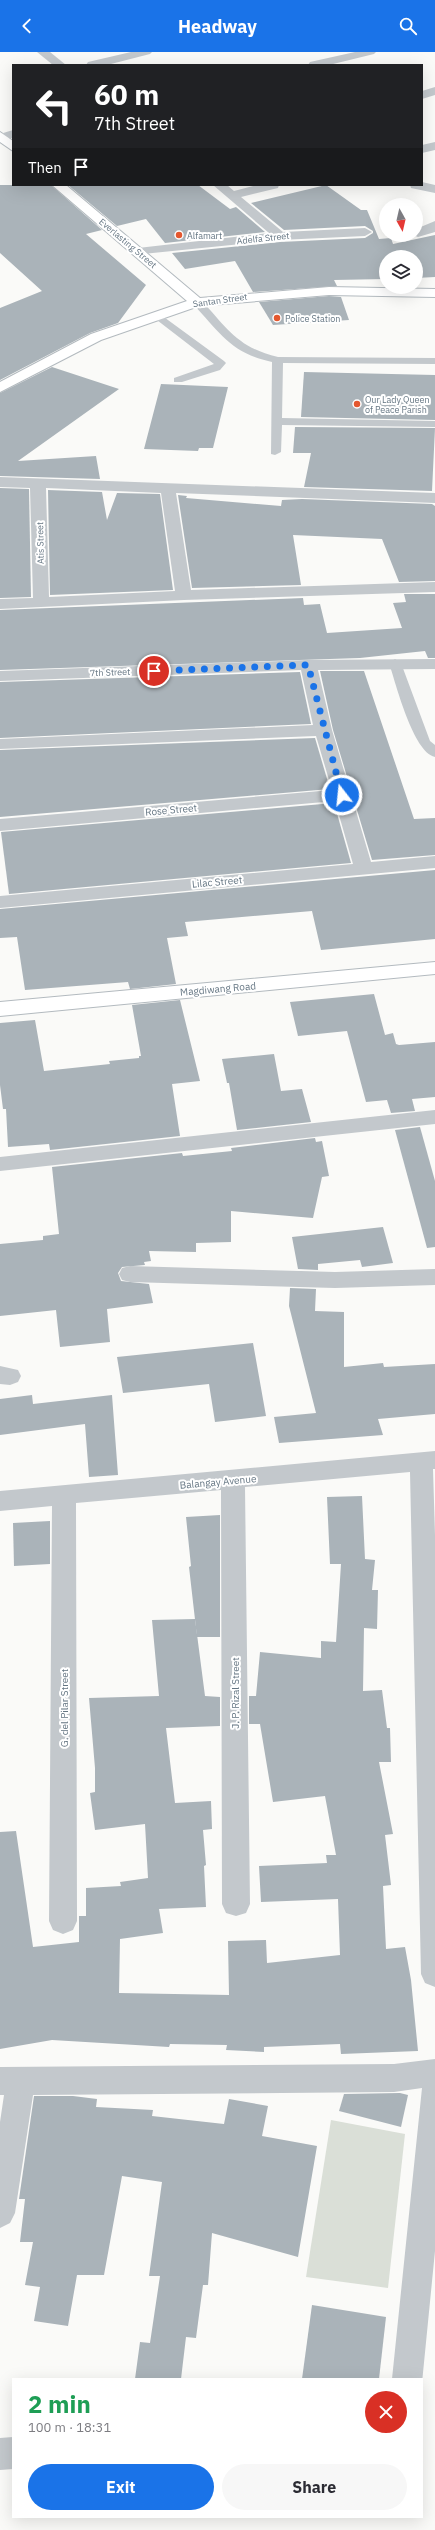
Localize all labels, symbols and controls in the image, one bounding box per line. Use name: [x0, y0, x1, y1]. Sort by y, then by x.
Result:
icon: back: [16, 15, 38, 37]
text: Headway: [178, 15, 257, 38]
icon: search: [397, 15, 419, 37]
text: 60 m: [94, 76, 159, 113]
icon: left: [28, 80, 80, 132]
text: 7th Street: [94, 112, 175, 135]
icon: arrive: [70, 156, 92, 178]
text: Then: [28, 158, 62, 177]
north arrow: [379, 198, 423, 242]
map controls: [379, 198, 423, 294]
street label: Everlasting Street: [97, 216, 159, 270]
marker: Alfamart: [174, 230, 184, 240]
place label: Alfamart: [187, 230, 222, 241]
street label: Adelfa Street: [236, 230, 290, 246]
button: layers: [379, 250, 423, 294]
street label: Santan Street: [192, 291, 248, 309]
marker: Police Station: [272, 313, 282, 323]
place label: Police Station: [285, 313, 340, 324]
place label: Our Lady Queen of Peace Parish: [365, 394, 430, 415]
marker: Our Lady Queen of Peace Parish: [352, 399, 362, 409]
street label: Atis Street: [34, 522, 46, 564]
pin: [137, 654, 171, 688]
icon: arrive: [143, 660, 165, 682]
street label: 7th Street: [90, 666, 130, 678]
position arrow: [321, 774, 363, 816]
street label: Rose Street: [145, 801, 198, 819]
street label: Lilac Street: [191, 873, 243, 891]
street label: Magdiwang Road: [179, 979, 257, 999]
street label: Balangay Avenue: [179, 1472, 257, 1492]
street label: J. P. Rizal Street: [229, 1657, 242, 1729]
street label: G. del Pilar Street: [58, 1668, 71, 1747]
text: 2 min: [28, 2388, 91, 2420]
button: close: [365, 2391, 407, 2433]
text: 100 m · 18:31: [28, 2419, 111, 2436]
button: Exit: [28, 2464, 214, 2510]
button: Share: [222, 2464, 407, 2510]

